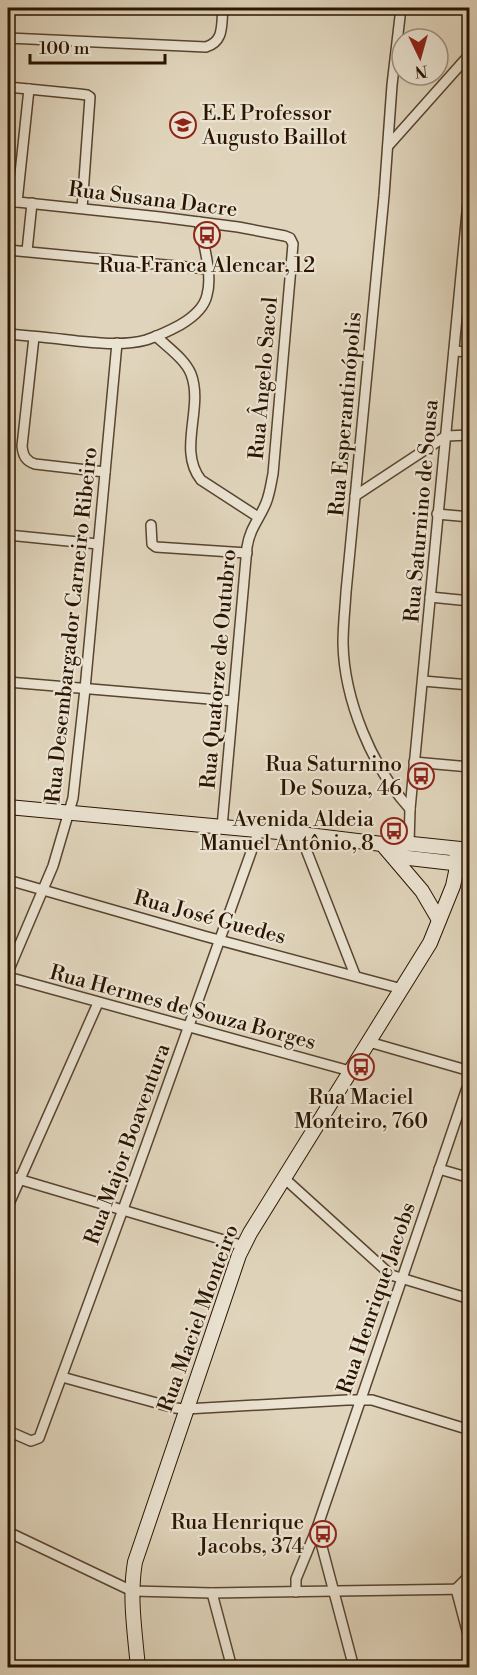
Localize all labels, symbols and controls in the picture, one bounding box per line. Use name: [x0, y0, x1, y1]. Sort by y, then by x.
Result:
scale bar: [30, 27, 165, 65]
north arrow: [390, 27, 450, 87]
text: 100 m: [39, 37, 90, 60]
text: N: [414, 60, 428, 81]
place label: E.E Professor Augusto Baillot: [201, 101, 348, 151]
school or university icon: E.E Professor Augusto Baillot: [168, 110, 198, 140]
street label: Rua Susana Dacre: [67, 177, 239, 223]
bus stop icon: Rua Franca Alencar, 12: [192, 220, 222, 250]
place label: Rua Franca Alencar, 12: [99, 253, 315, 279]
street label: Rua Ângelo Sacol: [242, 295, 284, 461]
street label: Rua Esperantinópolis: [324, 311, 368, 517]
street label: Rua Saturnino de Sousa: [399, 398, 445, 624]
street label: Rua Desembargador Carneiro Ribeiro: [40, 446, 104, 804]
street label: Rua Quatorze de Outubro: [196, 548, 242, 790]
place label: Rua Saturnino De Souza, 46: [265, 752, 402, 802]
bus stop icon: Rua Saturnino De Souza, 46: [406, 761, 436, 791]
place label: Avenida Aldeia Manuel Antônio, 8: [200, 807, 374, 857]
bus stop icon: Avenida Aldeia Manuel Antônio, 8: [379, 816, 409, 846]
street label: Rua José Guedes: [131, 885, 289, 951]
street label: Rua Hermes de Souza Borges: [47, 960, 319, 1056]
street label: Rua Major Boaventura: [79, 1040, 177, 1248]
bus stop icon: Rua Maciel Monteiro, 760: [346, 1052, 376, 1082]
place label: Rua Maciel Monteiro, 760: [294, 1085, 428, 1135]
street label: Rua Henrique Jacobs: [332, 1199, 422, 1397]
street label: Rua Maciel Monteiro: [153, 1221, 245, 1416]
place label: Rua Henrique Jacobs, 374: [171, 1510, 304, 1560]
bus stop icon: Rua Henrique Jacobs, 374: [308, 1519, 338, 1549]

